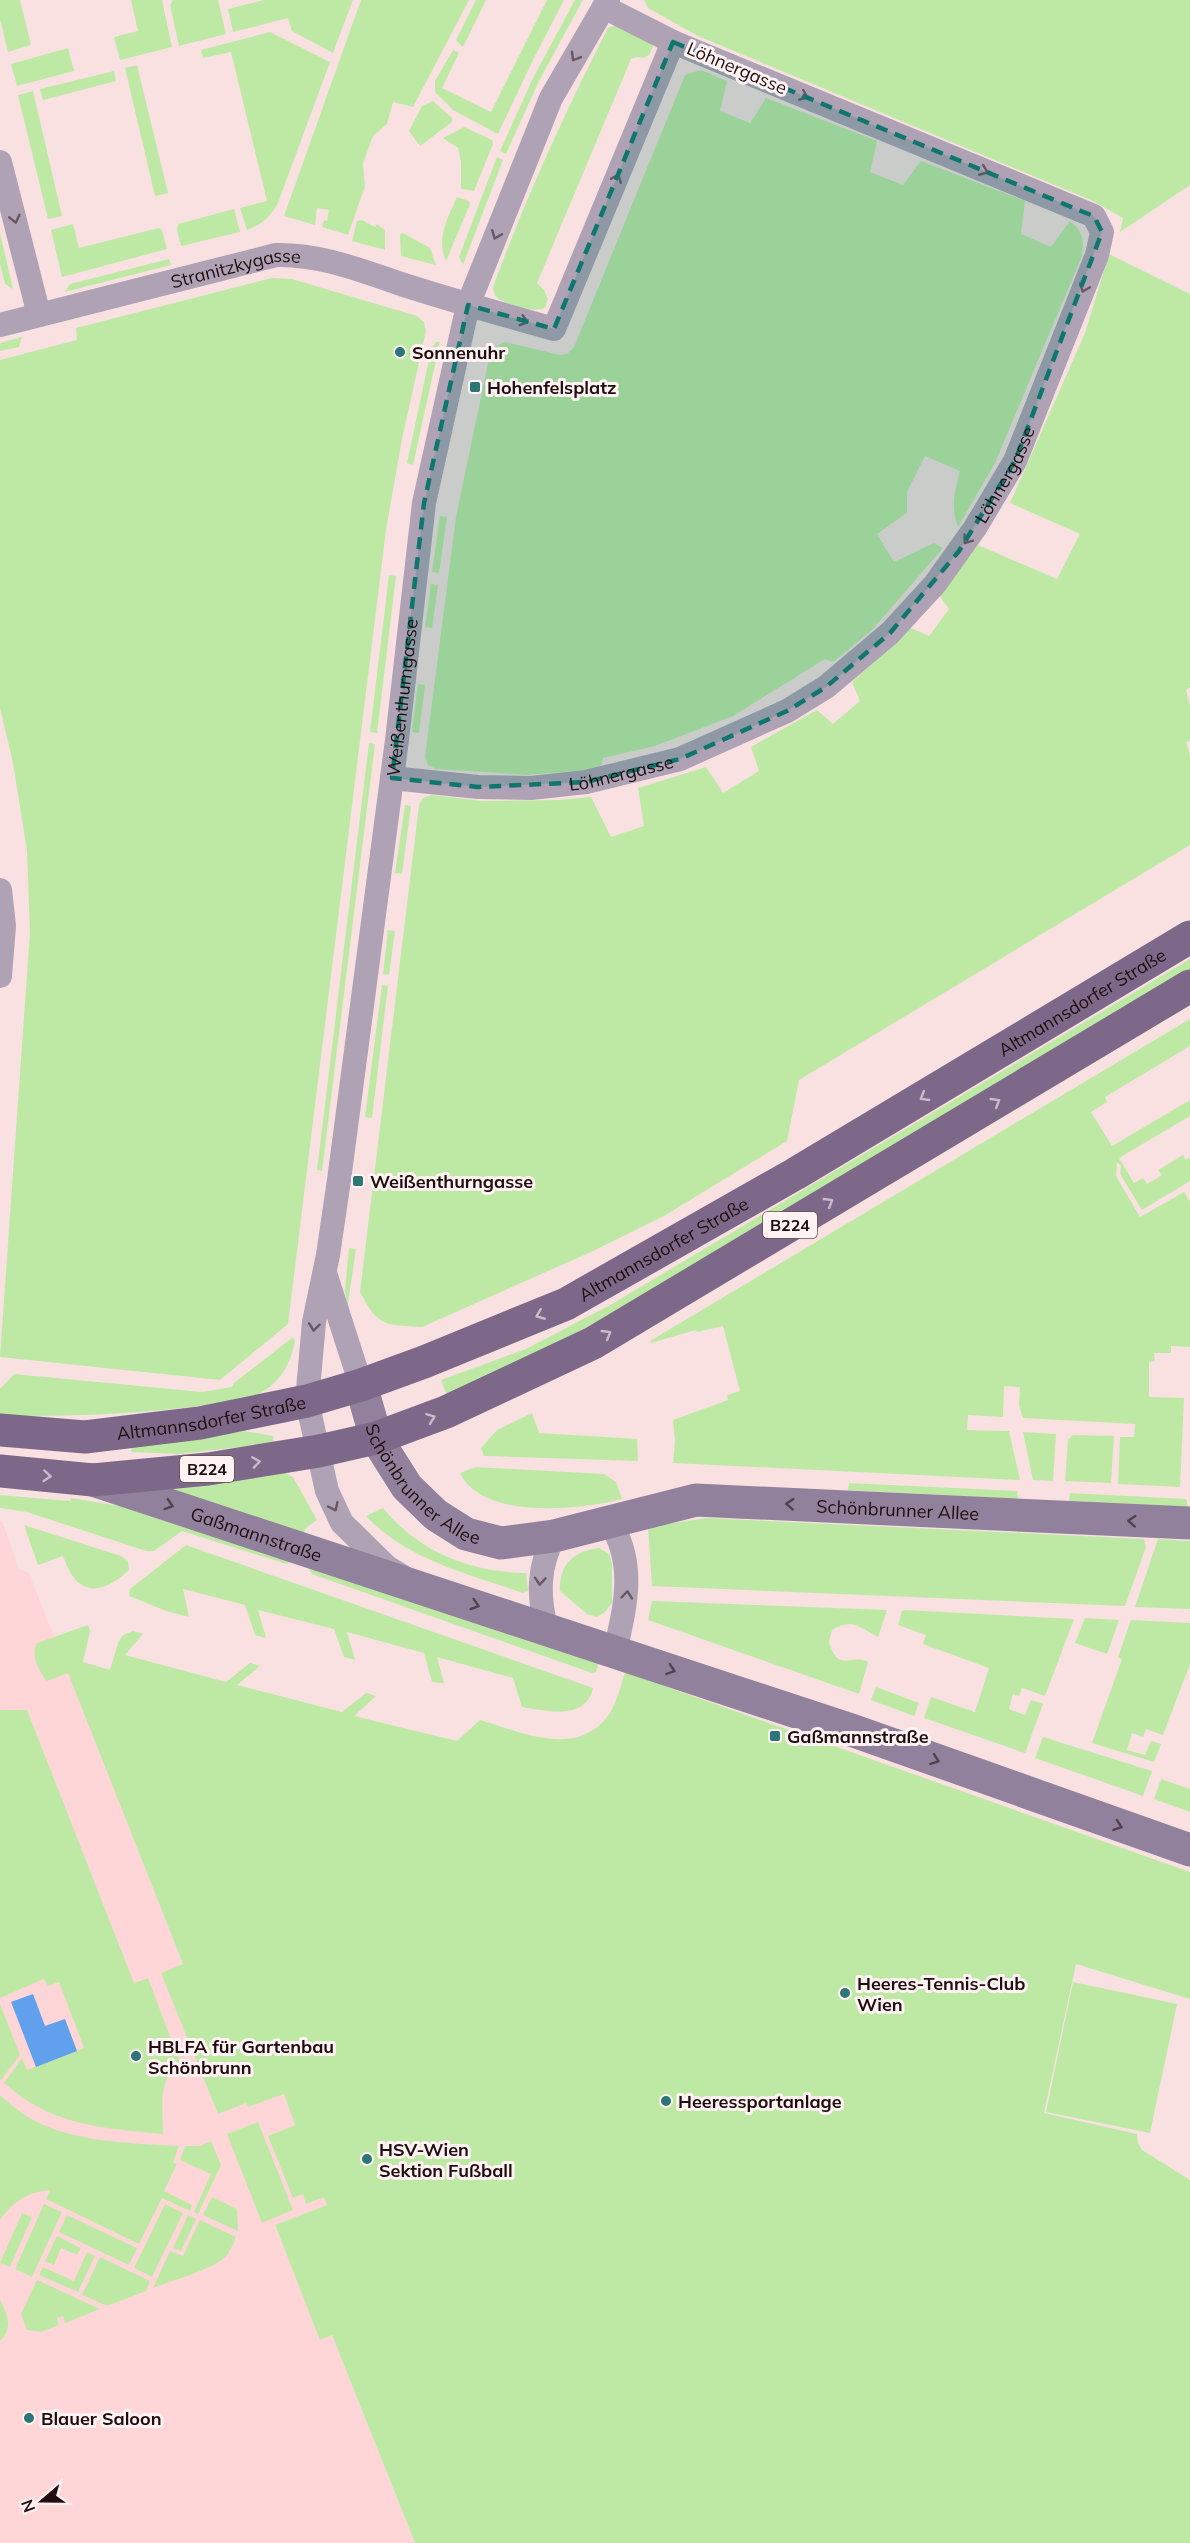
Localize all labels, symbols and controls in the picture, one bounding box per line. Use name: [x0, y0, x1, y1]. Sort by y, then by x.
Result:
street label: Löhnergasse: [683, 37, 791, 99]
one-way arrow: [571, 51, 582, 61]
one-way arrow: [798, 89, 809, 101]
one-way arrow: [978, 164, 989, 176]
one-way arrow: [610, 173, 622, 184]
one-way arrow: [7, 214, 20, 224]
one-way arrow: [491, 229, 503, 240]
street label: Stranitzkygasse: [168, 243, 302, 293]
one-way arrow: [1079, 281, 1091, 292]
one-way arrow: [518, 314, 529, 326]
place label: Sonnenuhr: [412, 341, 506, 364]
marker: Sonnenuhr: [393, 345, 407, 359]
place label: Hohenfelsplatz: [487, 376, 616, 399]
marker: Hohenfelsplatz: [468, 380, 482, 394]
street label: Löhnergasse: [969, 423, 1039, 527]
one-way arrow: [963, 533, 974, 544]
street label: Weißenthurngasse: [381, 618, 422, 778]
street label: Löhnergasse: [568, 750, 676, 795]
street label: Altmannsdorfer Straße: [994, 943, 1170, 1061]
one-way arrow: [920, 1089, 930, 1101]
one-way arrow: [990, 1098, 1000, 1109]
place label: Weißenthurngasse: [370, 1170, 533, 1193]
marker: Weißenthurngasse: [351, 1174, 365, 1188]
street label: Altmannsdorfer Straße: [574, 1192, 752, 1306]
one-way arrow: [823, 1198, 833, 1209]
road number: B224: [763, 1212, 817, 1238]
one-way arrow: [536, 1308, 547, 1320]
one-way arrow: [308, 1323, 321, 1332]
one-way arrow: [601, 1330, 611, 1342]
street label: Altmannsdorfer Straße: [115, 1390, 308, 1445]
one-way arrow: [425, 1412, 436, 1425]
street label: Schönbrunner Allee: [361, 1421, 483, 1549]
road number: B224: [180, 1456, 234, 1482]
one-way arrow: [251, 1457, 261, 1469]
one-way arrow: [42, 1469, 51, 1482]
street label: Schönbrunner Allee: [816, 1494, 980, 1525]
one-way arrow: [163, 1497, 174, 1510]
one-way arrow: [785, 1497, 794, 1510]
one-way arrow: [327, 1501, 339, 1512]
street label: Gaßmannstraße: [188, 1502, 325, 1566]
one-way arrow: [1127, 1515, 1136, 1528]
one-way arrow: [534, 1577, 547, 1586]
one-way arrow: [620, 1590, 633, 1600]
one-way arrow: [469, 1598, 480, 1610]
one-way arrow: [665, 1663, 676, 1675]
place label: Gaßmannstraße: [787, 1725, 929, 1748]
marker: Gaßmannstraße: [768, 1729, 782, 1743]
one-way arrow: [929, 1753, 939, 1766]
one-way arrow: [1112, 1818, 1123, 1831]
place label: Heeres-Tennis-Club Wien: [857, 1972, 1025, 2016]
marker: Heeres-Tennis-Club Wien: [838, 1986, 852, 2000]
place label: HBLFA für Gartenbau Schönbrunn: [148, 2035, 334, 2079]
marker: HBLFA für Gartenbau Schönbrunn: [129, 2049, 143, 2063]
place label: Heeressportanlage: [678, 2090, 842, 2113]
marker: Heeressportanlage: [659, 2094, 673, 2108]
place label: HSV-Wien Sektion Fußball: [379, 2138, 513, 2182]
marker: HSV-Wien Sektion Fußball: [360, 2152, 374, 2166]
place label: Blauer Saloon: [41, 2407, 162, 2430]
marker: Blauer Saloon: [22, 2411, 36, 2425]
north arrow: [12, 2471, 72, 2531]
text: N: [16, 2497, 39, 2515]

